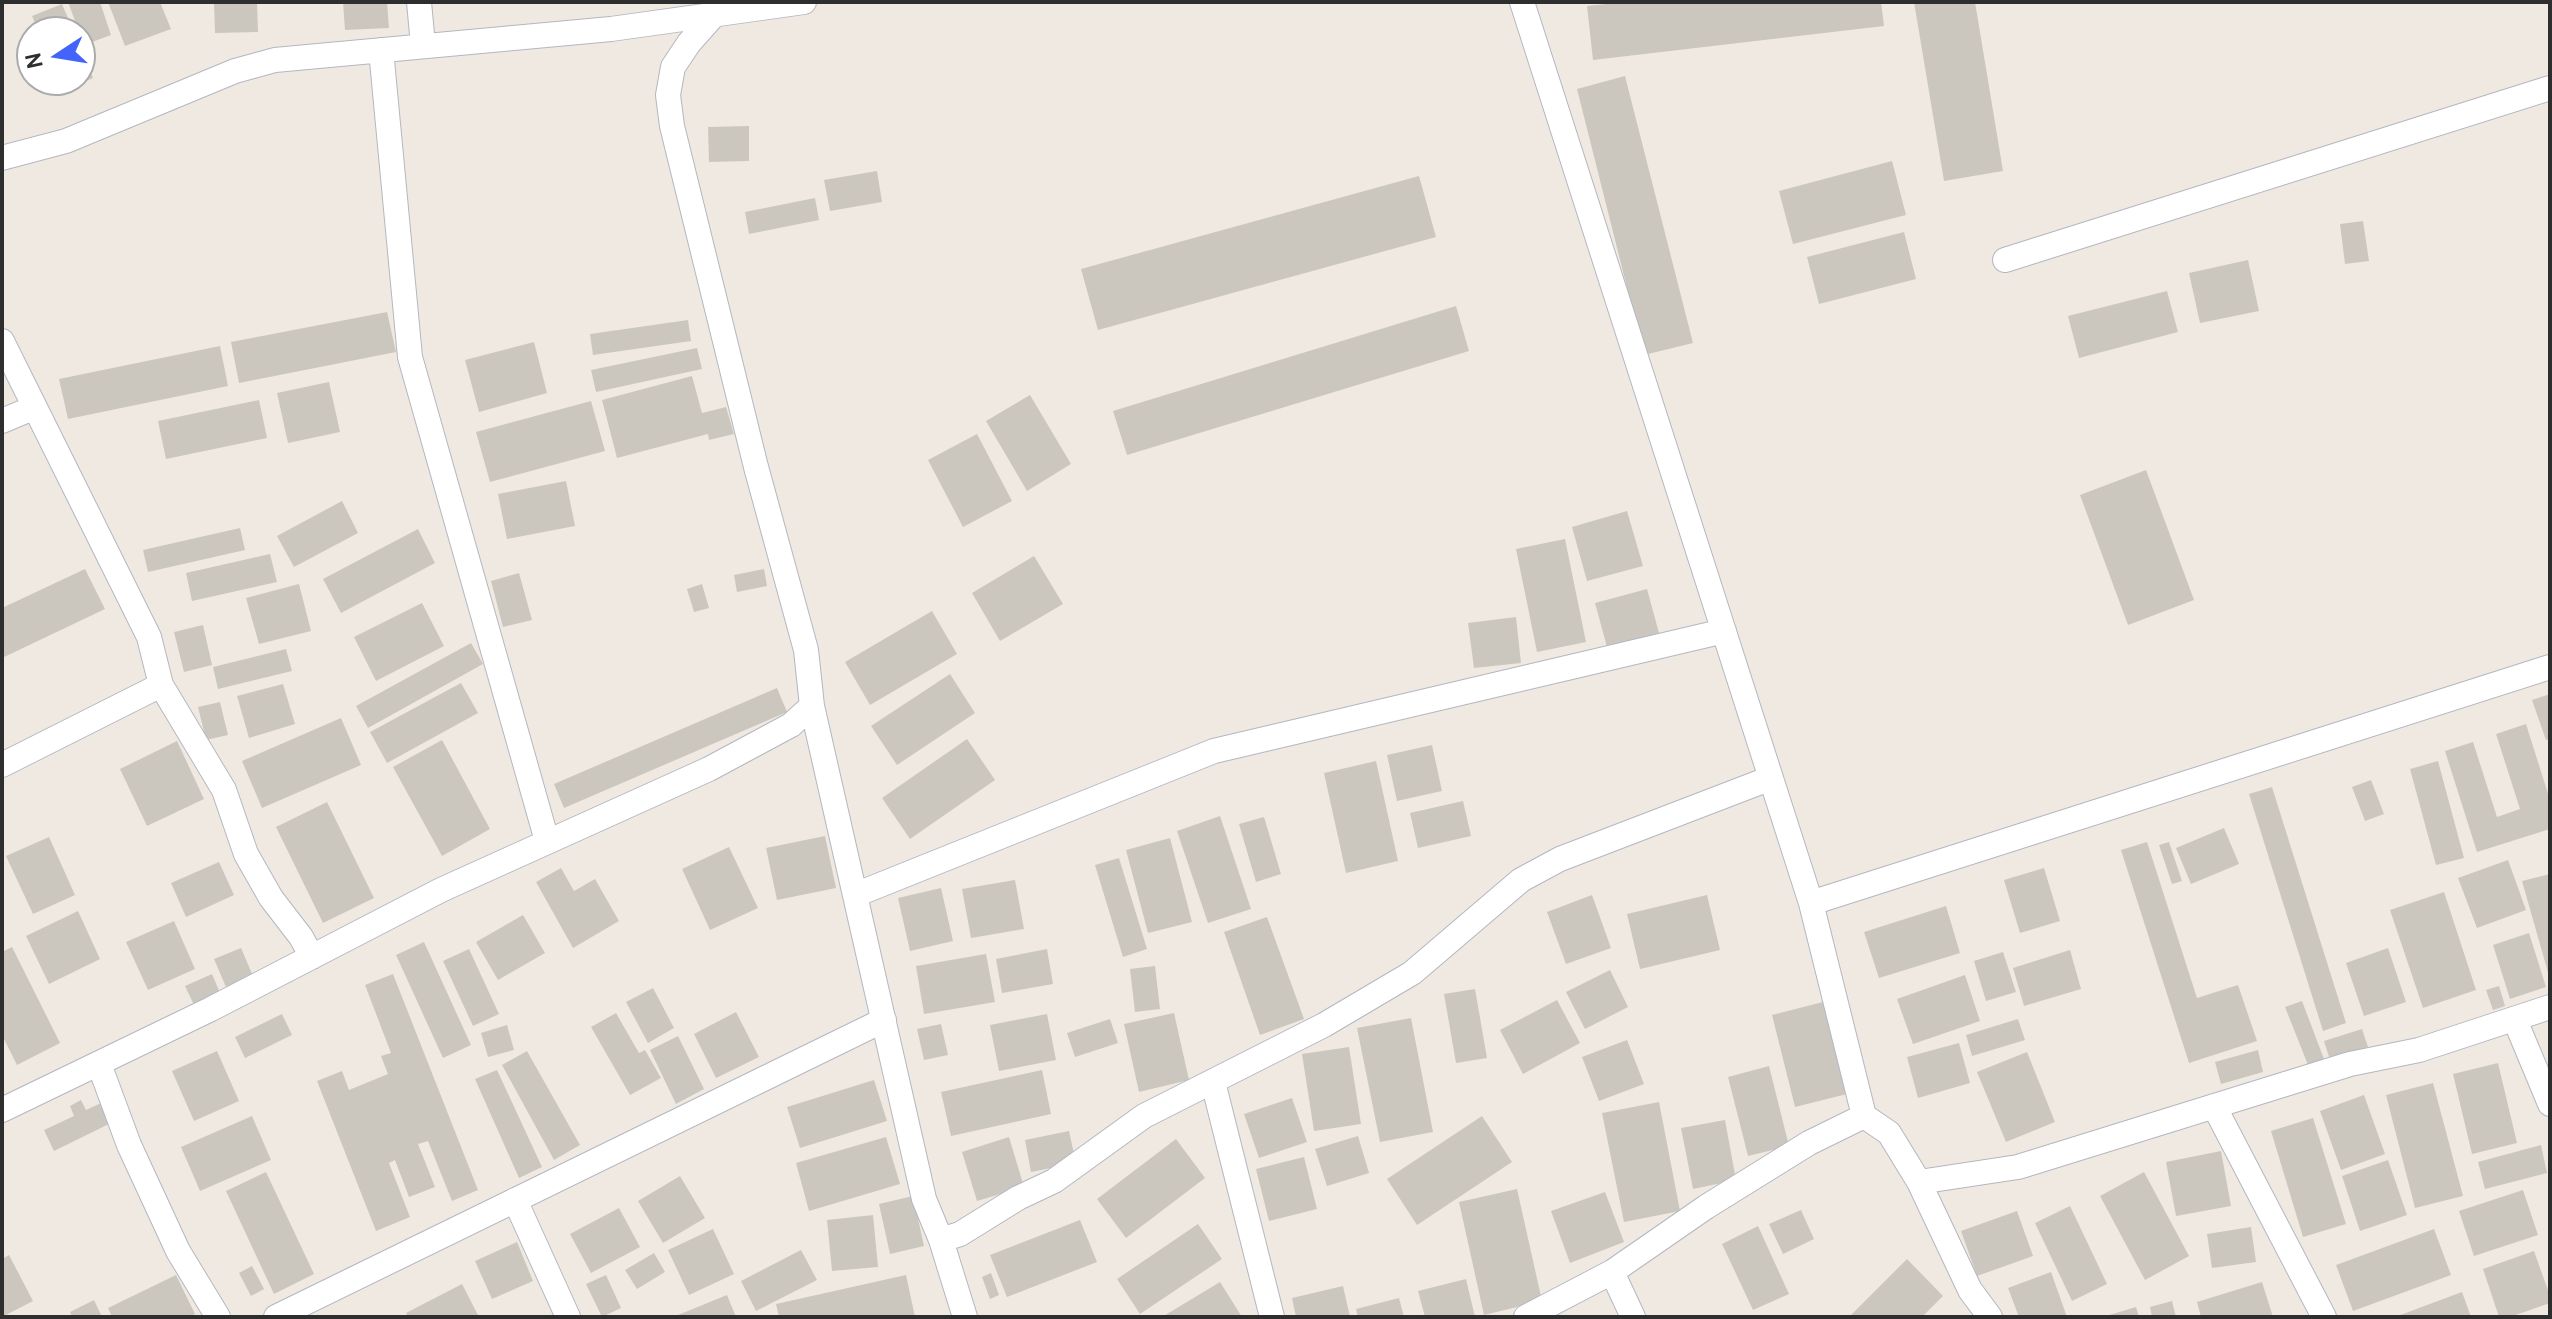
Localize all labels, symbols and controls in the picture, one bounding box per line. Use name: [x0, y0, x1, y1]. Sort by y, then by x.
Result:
north arrow: [16, 16, 96, 96]
text: N: [19, 50, 49, 71]

